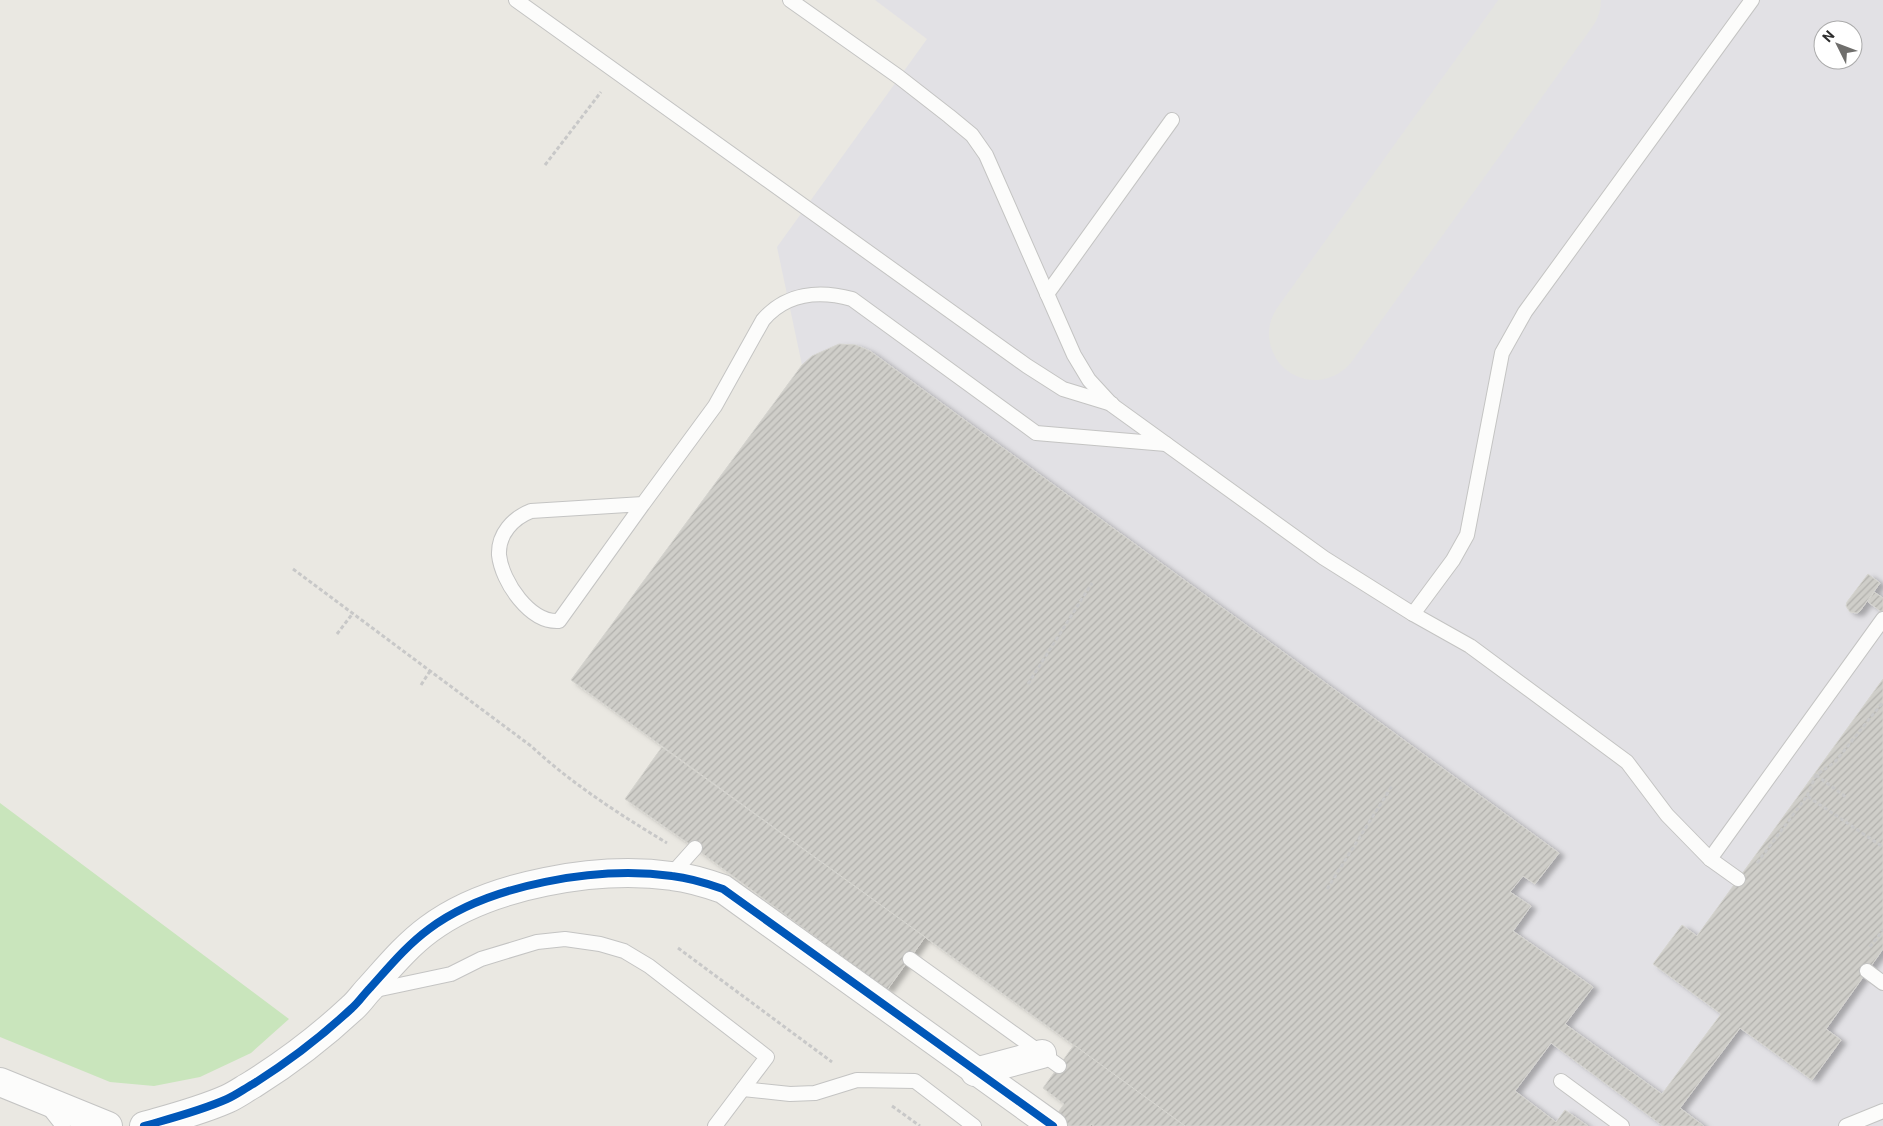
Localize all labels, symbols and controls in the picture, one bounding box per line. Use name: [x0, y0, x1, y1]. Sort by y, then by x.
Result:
north arrow: [1813, 20, 1863, 70]
text: N: [1819, 27, 1838, 45]

